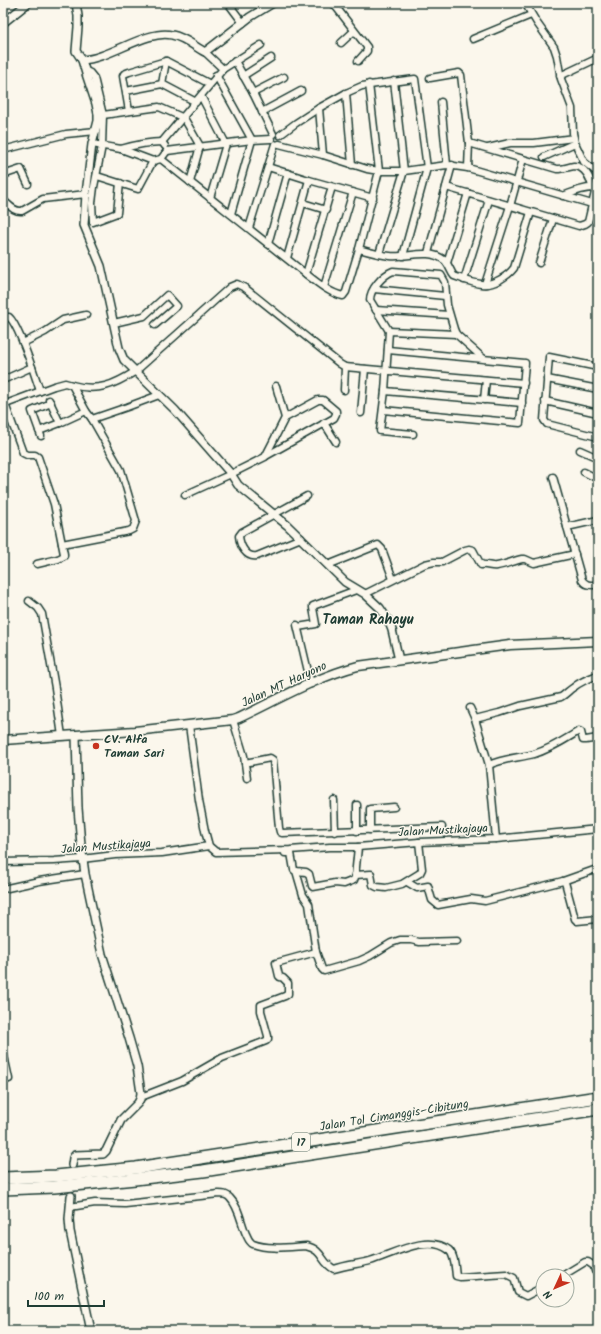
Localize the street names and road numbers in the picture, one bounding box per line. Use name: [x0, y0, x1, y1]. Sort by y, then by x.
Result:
street label: Jalan MT Haryono: [238, 656, 330, 713]
street label: Jalan Mustikajaya: [398, 819, 489, 842]
street label: Jalan Mustikajaya: [60, 834, 152, 859]
street label: Jalan Tol Cimanggis–Cibitung: [318, 1094, 470, 1137]
road number: 17: [292, 1133, 310, 1151]

